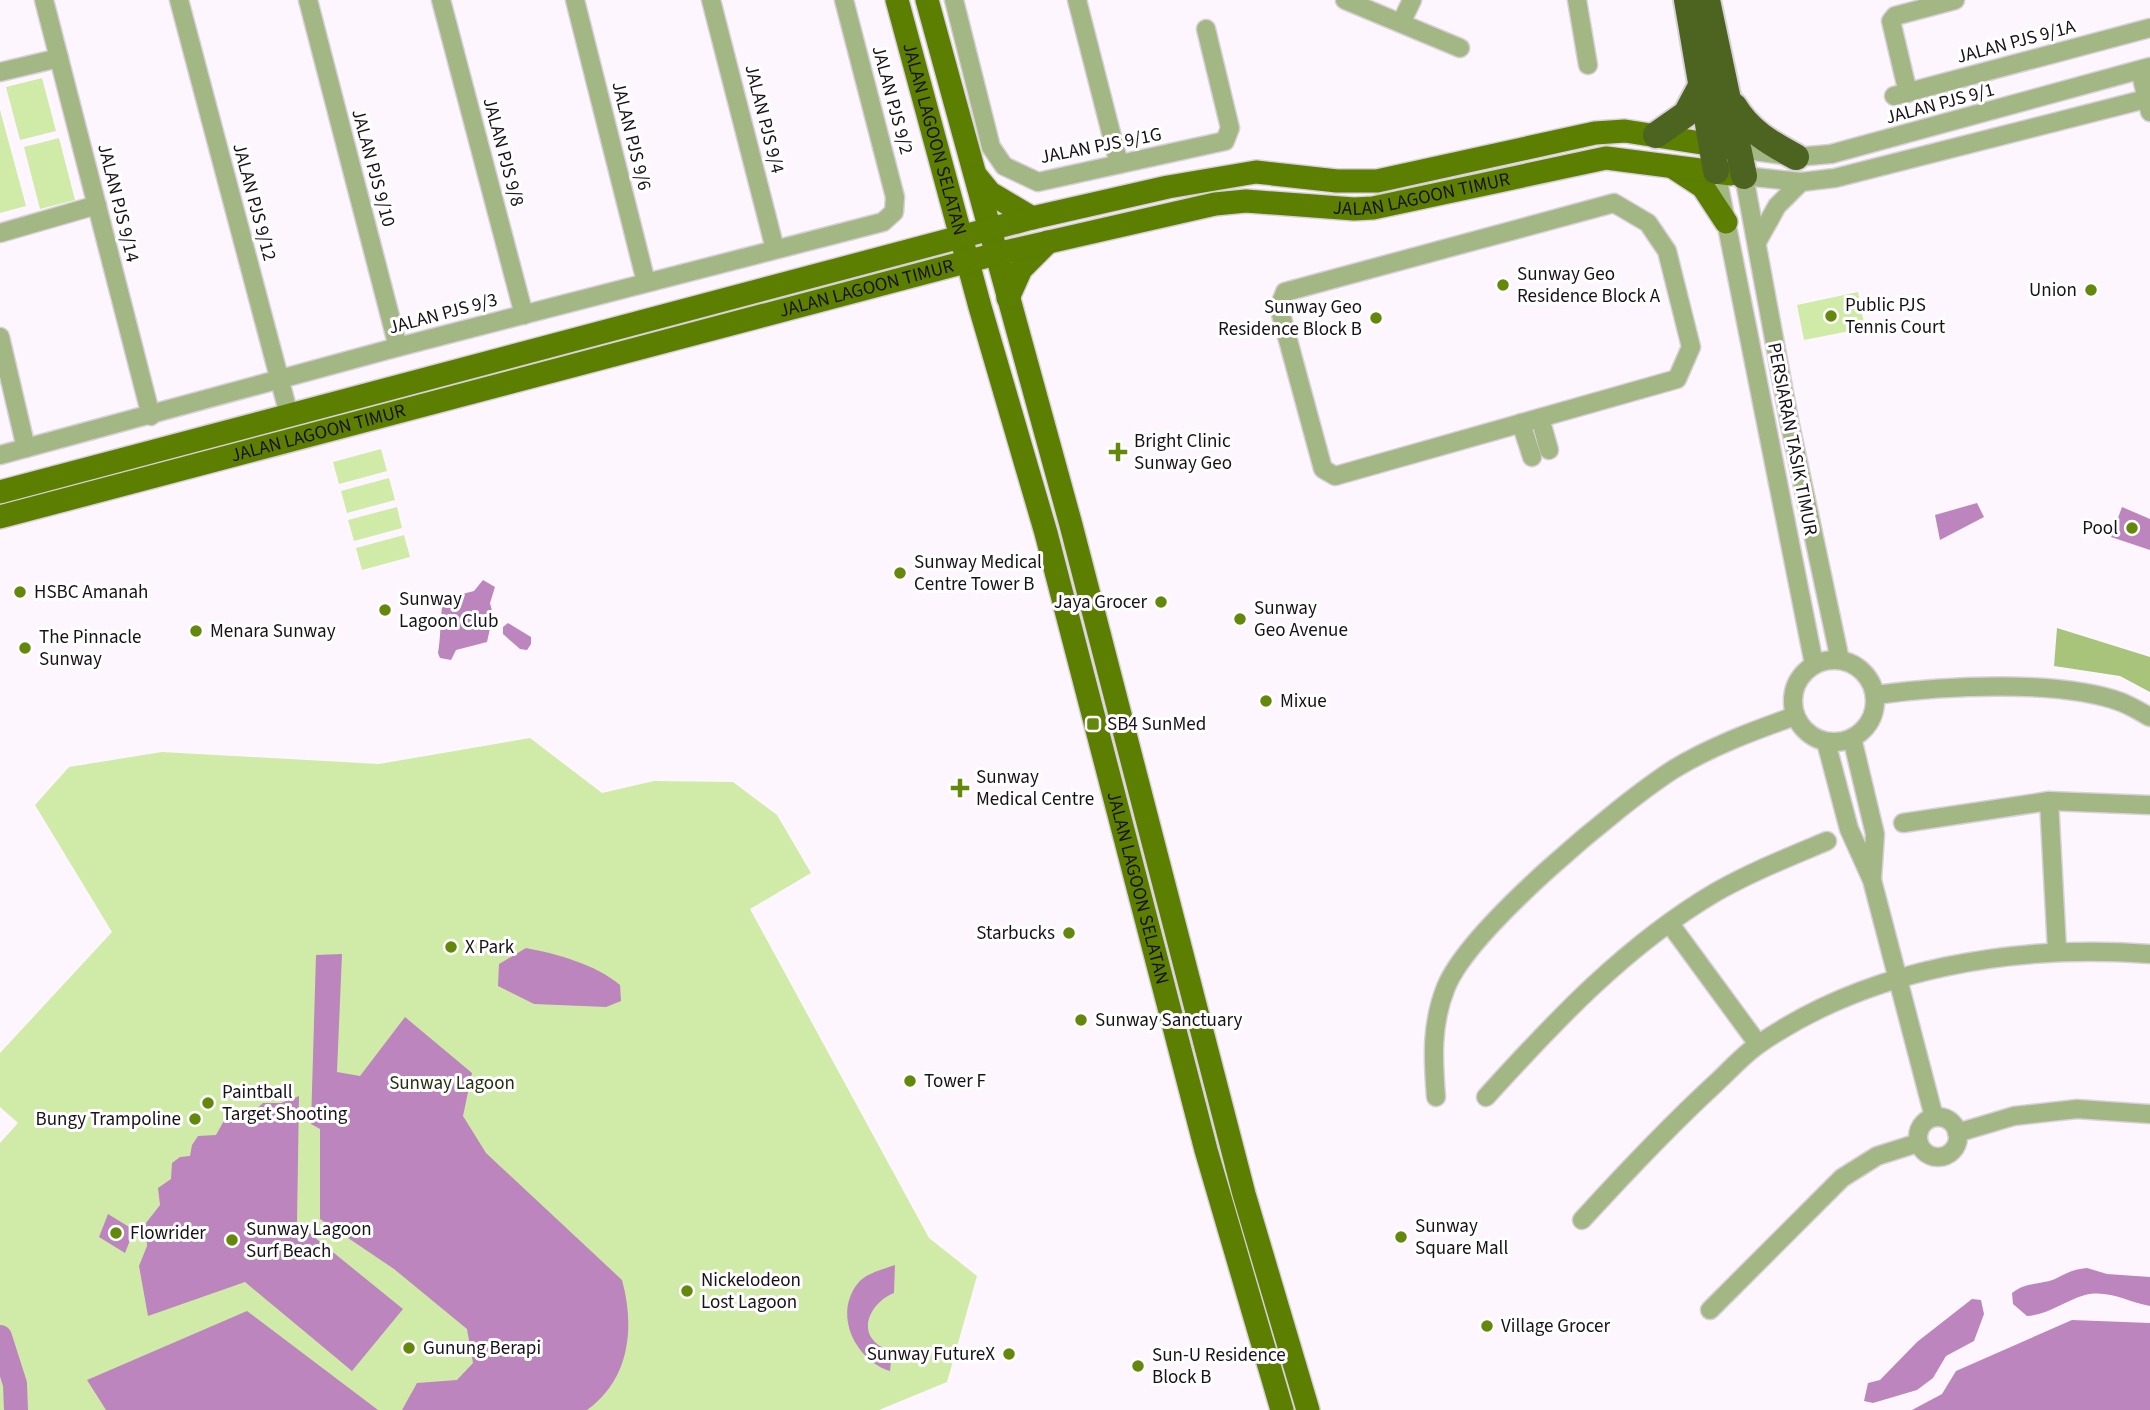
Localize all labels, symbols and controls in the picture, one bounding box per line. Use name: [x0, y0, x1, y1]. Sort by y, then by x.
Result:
street label: JALAN PJS 9/1A: [1954, 13, 2079, 71]
street label: JALAN LAGOON SELATAN: [896, 40, 974, 238]
street label: JALAN PJS 9/2: [865, 43, 919, 157]
street label: JALAN PJS 9/4: [737, 62, 791, 176]
street label: JALAN PJS 9/1: [1883, 77, 1997, 131]
street label: JALAN PJS 9/6: [604, 79, 658, 193]
street label: JALAN PJS 9/8: [476, 95, 530, 209]
street label: JALAN PJS 9/10: [344, 106, 402, 230]
street label: JALAN PJS 9/1G: [1038, 121, 1164, 171]
street label: JALAN PJS 9/12: [225, 140, 283, 264]
street label: JALAN PJS 9/14: [90, 141, 146, 265]
street label: JALAN LAGOON TIMUR: [1332, 165, 1513, 223]
street label: JALAN LAGOON TIMUR: [776, 252, 957, 324]
place label: Sunway Geo Residence Block A: [1517, 261, 1661, 310]
marker: Sunway Geo Residence Block A: [1495, 277, 1511, 293]
place label: Union: [2029, 277, 2077, 304]
marker: Union: [2083, 282, 2099, 298]
street label: JALAN PJS 9/3: [386, 287, 500, 341]
place label: Public PJS Tennis Court: [1845, 292, 1946, 341]
place label: Sunway Geo Residence Block B: [1218, 294, 1362, 343]
marker: Public PJS Tennis Court: [1823, 308, 1839, 324]
marker: Sunway Geo Residence Block B: [1368, 310, 1384, 326]
street label: PERSIARAN TASIK TIMUR: [1760, 340, 1824, 538]
street label: JALAN LAGOON TIMUR: [228, 397, 409, 469]
place label: Bright Clinic Sunway Geo: [1134, 428, 1232, 477]
marker: Bright Clinic Sunway Geo: [1108, 442, 1128, 462]
place label: Pool: [2082, 515, 2118, 542]
marker: Pool: [2124, 520, 2140, 536]
place label: Sunway Medical Centre Tower B: [914, 549, 1042, 598]
marker: Sunway Medical Centre Tower B: [892, 565, 908, 581]
place label: HSBC Amanah: [34, 579, 148, 606]
marker: HSBC Amanah: [12, 584, 28, 600]
place label: Sunway Lagoon Club: [399, 586, 498, 635]
place label: Jaya Grocer: [1054, 589, 1147, 616]
marker: Jaya Grocer: [1153, 594, 1169, 610]
place label: Sunway Geo Avenue: [1254, 595, 1348, 644]
marker: Sunway Lagoon Club: [377, 602, 393, 618]
marker: Sunway Geo Avenue: [1232, 611, 1248, 627]
place label: Menara Sunway: [210, 618, 336, 645]
marker: Menara Sunway: [188, 623, 204, 639]
place label: The Pinnacle Sunway: [39, 624, 141, 673]
marker: The Pinnacle Sunway: [17, 640, 33, 656]
place label: Mixue: [1280, 688, 1327, 715]
marker: Mixue: [1258, 693, 1274, 709]
place label: SB4 SunMed: [1107, 711, 1206, 738]
marker: SB4 SunMed: [1085, 716, 1101, 732]
place label: Sunway Medical Centre: [976, 764, 1094, 813]
marker: Sunway Medical Centre: [950, 778, 970, 798]
street label: JALAN LAGOON SELATAN: [1100, 788, 1176, 987]
place label: Starbucks: [976, 920, 1055, 947]
marker: Starbucks: [1061, 925, 1077, 941]
place label: X Park: [465, 934, 515, 961]
marker: X Park: [443, 939, 459, 955]
place label: Sunway Sanctuary: [1095, 1007, 1243, 1034]
marker: Sunway Sanctuary: [1073, 1012, 1089, 1028]
place label: Tower F: [924, 1068, 986, 1095]
park label: Sunway Lagoon: [389, 1070, 515, 1097]
marker: Tower F: [902, 1073, 918, 1089]
place label: Paintball Target Shooting: [222, 1079, 348, 1128]
marker: Paintball Target Shooting: [200, 1095, 216, 1111]
place label: Bungy Trampoline: [36, 1106, 181, 1133]
marker: Bungy Trampoline: [187, 1111, 203, 1127]
place label: Sunway Square Mall: [1415, 1213, 1508, 1262]
place label: Sunway Lagoon Surf Beach: [246, 1216, 372, 1265]
place label: Flowrider: [130, 1220, 206, 1247]
marker: Flowrider: [108, 1225, 124, 1241]
marker: Sunway Square Mall: [1393, 1229, 1409, 1245]
marker: Sunway Lagoon Surf Beach: [224, 1232, 240, 1248]
place label: Nickelodeon Lost Lagoon: [701, 1267, 801, 1316]
marker: Nickelodeon Lost Lagoon: [679, 1283, 695, 1299]
place label: Village Grocer: [1501, 1313, 1610, 1340]
marker: Village Grocer: [1479, 1318, 1495, 1334]
place label: Gunung Berapi: [423, 1335, 541, 1362]
marker: Gunung Berapi: [401, 1340, 417, 1356]
place label: Sunway FutureX: [867, 1341, 995, 1368]
place label: Sun-U Residence Block B: [1152, 1342, 1286, 1391]
marker: Sunway FutureX: [1001, 1346, 1017, 1362]
marker: Sun-U Residence Block B: [1130, 1358, 1146, 1374]

